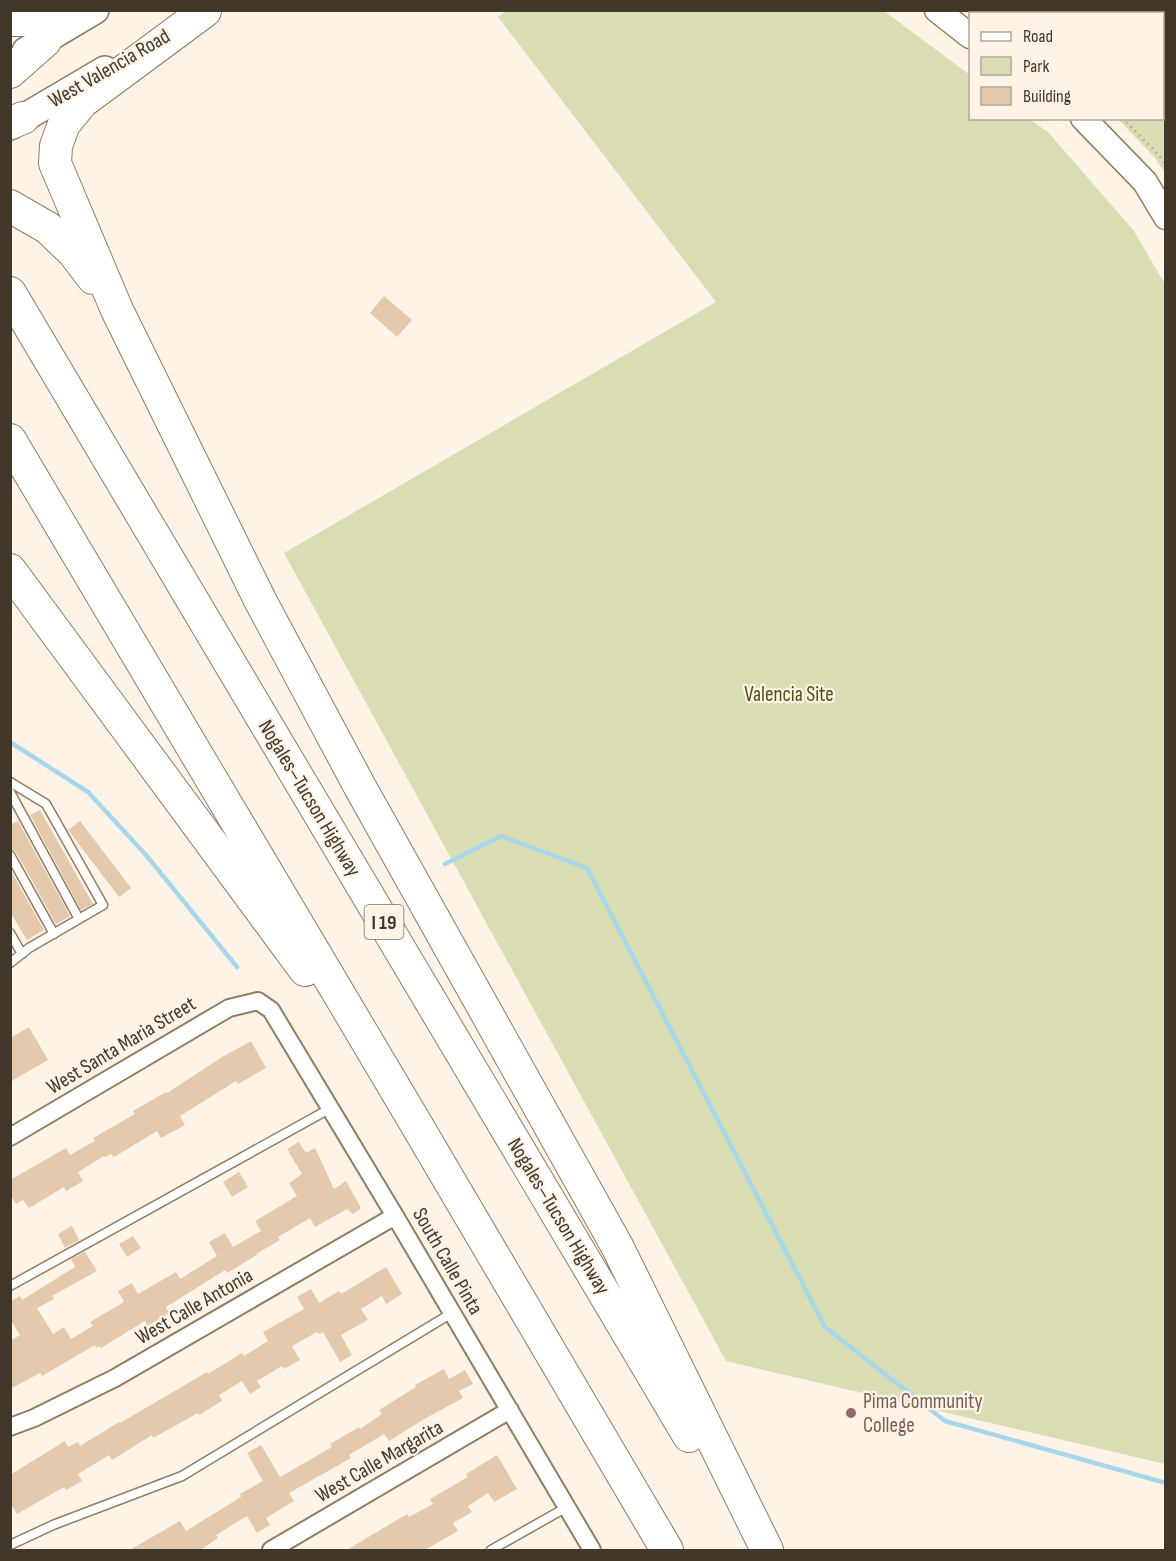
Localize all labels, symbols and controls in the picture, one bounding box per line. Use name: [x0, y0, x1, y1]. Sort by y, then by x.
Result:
legend: [969, 12, 1164, 120]
street label: West Valencia Road: [44, 24, 174, 113]
text: Road: [1023, 26, 1053, 47]
text: Park: [1023, 56, 1049, 77]
text: Building: [1023, 86, 1071, 107]
park label: Valencia Site: [744, 682, 834, 707]
street label: Nogales–Tucson Highway: [253, 715, 366, 881]
road number: I 19: [364, 905, 404, 939]
street label: West Santa Maria Street: [42, 991, 200, 1100]
street label: Nogales–Tucson Highway: [502, 1133, 615, 1299]
street label: South Calle Pinta: [407, 1203, 488, 1319]
street label: West Calle Antonia: [131, 1263, 257, 1350]
place label: Pima Community College: [863, 1389, 983, 1438]
marker: Pima Community College: [844, 1406, 858, 1420]
street label: West Calle Margarita: [311, 1415, 447, 1508]

